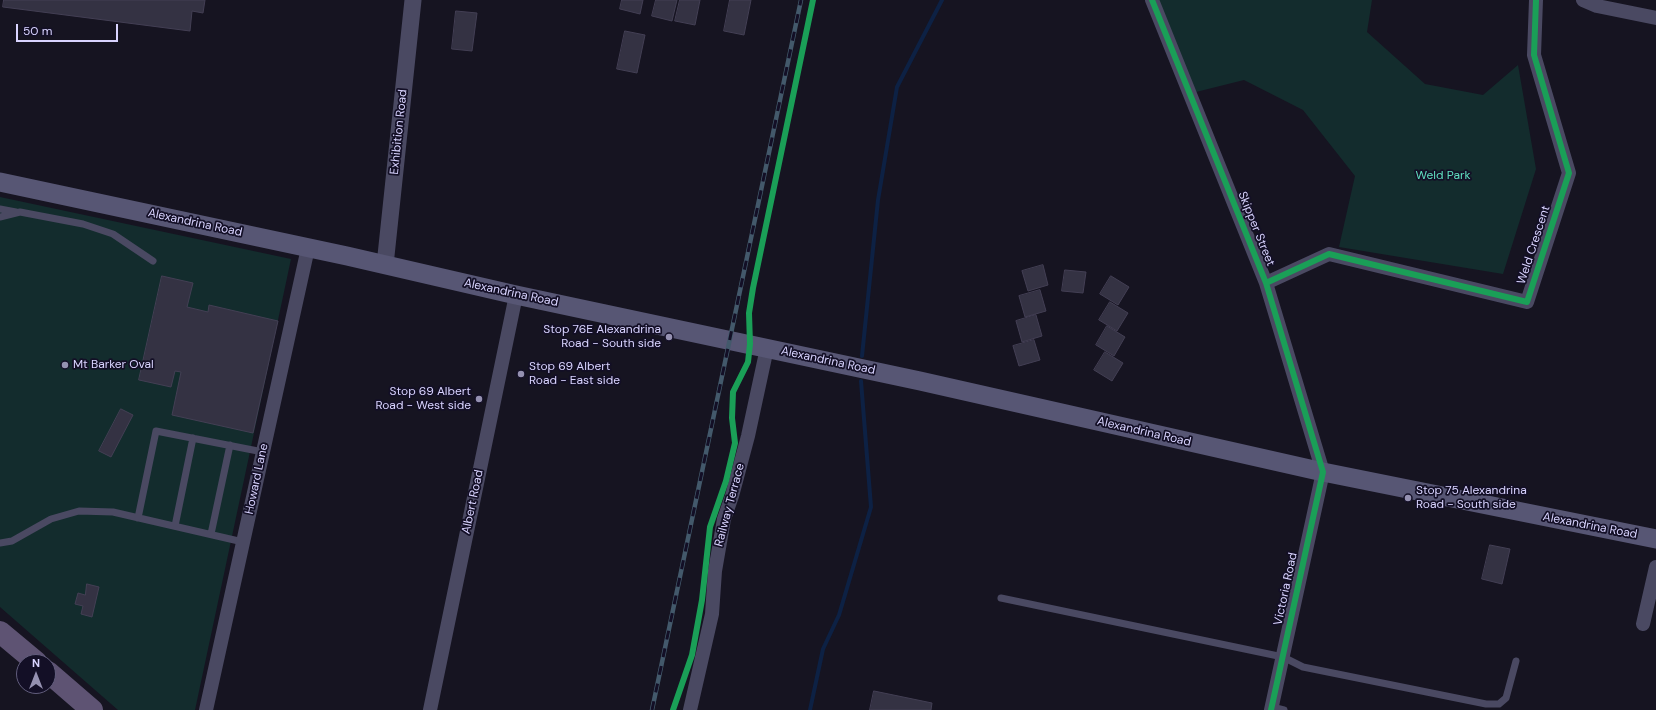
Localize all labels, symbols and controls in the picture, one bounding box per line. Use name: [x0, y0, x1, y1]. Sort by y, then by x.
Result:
scale bar: [18, 16, 120, 42]
text: 50 m: [23, 23, 52, 39]
street label: Exhibition Road: [387, 89, 411, 175]
park label: Weld Park: [1416, 169, 1470, 183]
street label: Skipper Street: [1234, 190, 1278, 268]
street label: Weld Crescent: [1514, 204, 1554, 286]
street label: Alexandrina Road: [147, 206, 243, 240]
street label: Alexandrina Road: [463, 276, 559, 310]
place label: Stop 76E Alexandrina Road - South side: [543, 323, 661, 351]
marker: Stop 76E Alexandrina Road - South side: [664, 332, 674, 342]
street label: Alexandrina Road: [780, 344, 876, 378]
place label: Mt Barker Oval: [73, 358, 154, 372]
marker: Mt Barker Oval: [60, 360, 70, 370]
place label: Stop 69 Albert Road - East side: [529, 360, 620, 388]
marker: Stop 69 Albert Road - East side: [516, 369, 526, 379]
place label: Stop 69 Albert Road - West side: [375, 385, 471, 413]
marker: Stop 69 Albert Road - West side: [474, 394, 484, 404]
street label: Alexandrina Road: [1096, 414, 1192, 450]
street label: Howard Lane: [242, 442, 272, 516]
street label: Railway Terrace: [712, 462, 748, 548]
street label: Albert Road: [459, 469, 487, 535]
place label: Stop 75 Alexandrina Road - South side: [1416, 484, 1527, 512]
marker: Stop 75 Alexandrina Road - South side: [1403, 493, 1413, 503]
street label: Alexandrina Road: [1542, 510, 1638, 542]
street label: Victoria Road: [1271, 551, 1301, 627]
north arrow: [16, 654, 56, 694]
text: N: [32, 656, 40, 670]

